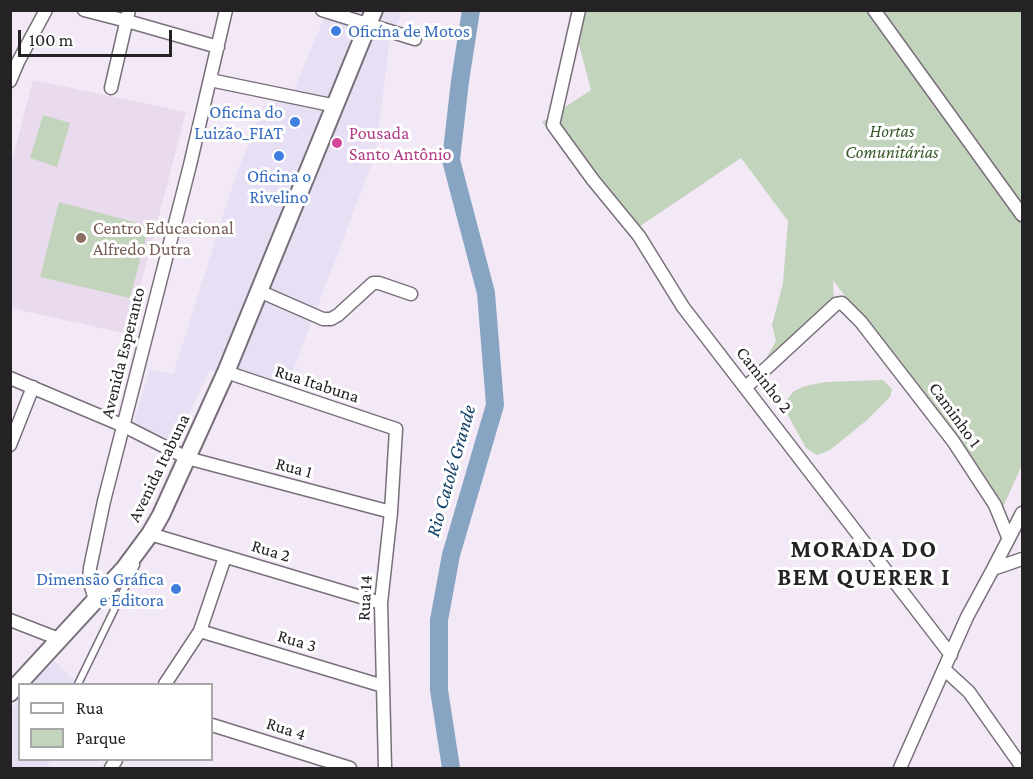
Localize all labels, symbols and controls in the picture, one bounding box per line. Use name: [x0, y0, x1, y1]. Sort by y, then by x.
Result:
scale bar: [21, 18, 176, 56]
place label: Oficína de Motos: [348, 20, 470, 42]
marker: Oficína de Motos: [329, 24, 343, 38]
text: 100 m: [29, 30, 73, 50]
place label: Oficína do Luizão_FIAT: [194, 101, 283, 144]
marker: Oficína do Luizão_FIAT: [288, 115, 302, 129]
park label: Hortas Comunitárias: [845, 120, 939, 162]
place label: Pousada Santo Antônio: [349, 122, 452, 164]
marker: Pousada Santo Antônio: [330, 136, 344, 150]
marker: Oficina o Rivelino: [272, 149, 286, 163]
place label: Oficina o Rivelino: [247, 165, 311, 207]
place label: Centro Educacional Alfredo Dutra: [93, 217, 234, 260]
marker: Centro Educacional Alfredo Dutra: [74, 231, 88, 245]
street label: Avenida Esperanto: [96, 285, 150, 421]
street label: Caminho 2: [731, 343, 797, 417]
street label: Rua Itabuna: [272, 360, 362, 408]
street label: Caminho 1: [924, 378, 986, 452]
water label: Rio Catolé Grande: [421, 402, 481, 540]
street label: Avenida Itabuna: [123, 410, 195, 526]
street label: Rua 1: [273, 453, 315, 483]
street label: Rua 2: [249, 535, 293, 567]
district label: MORADA DO BEM QUERER I: [777, 536, 951, 592]
place label: Dimensão Gráfica e Editora: [36, 568, 164, 610]
street label: Rua 14: [353, 574, 377, 622]
marker: Dimensão Gráfica e Editora: [169, 582, 183, 596]
street label: Rua 3: [275, 625, 319, 657]
legend: [18, 683, 213, 761]
text: Rua: [76, 698, 104, 718]
street label: Rua 4: [264, 713, 308, 745]
text: Parque: [76, 728, 126, 748]

